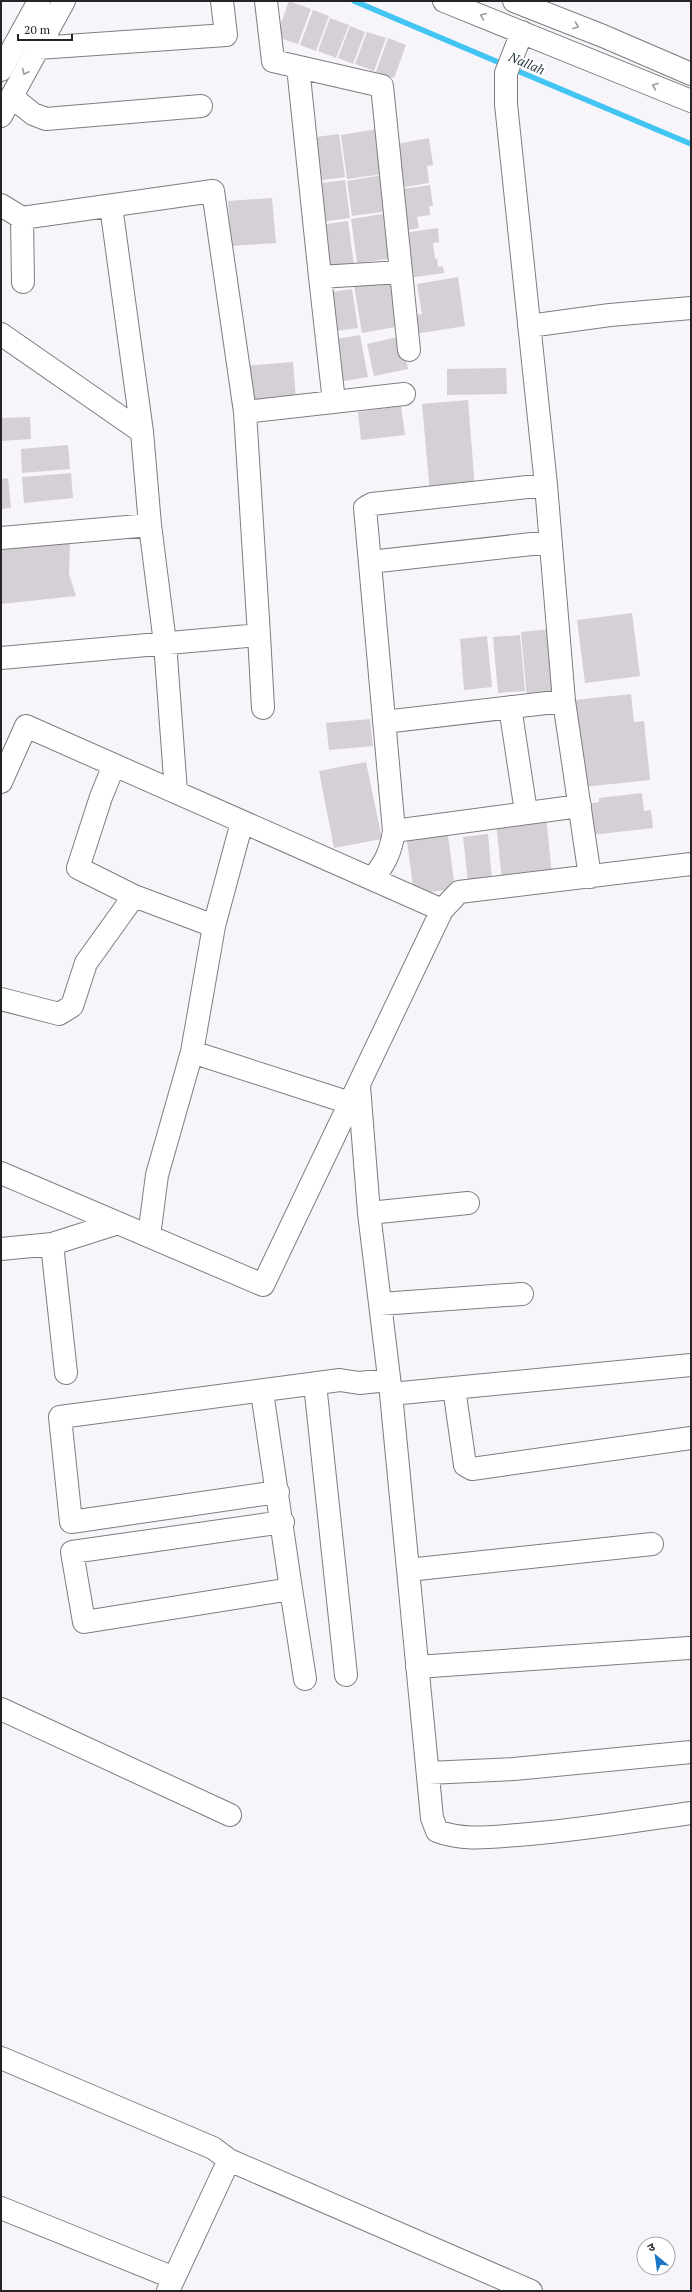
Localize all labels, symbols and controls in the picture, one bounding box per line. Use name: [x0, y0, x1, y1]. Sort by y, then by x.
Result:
one-way arrow: [479, 13, 486, 21]
scale bar: [18, 16, 72, 42]
one-way arrow: [573, 21, 580, 29]
text: 20 m: [24, 22, 51, 37]
water label: Nallah: [505, 47, 548, 79]
one-way arrow: [22, 68, 30, 75]
one-way arrow: [652, 83, 659, 91]
north arrow: [636, 2236, 676, 2276]
text: उ: [645, 2239, 658, 2255]

